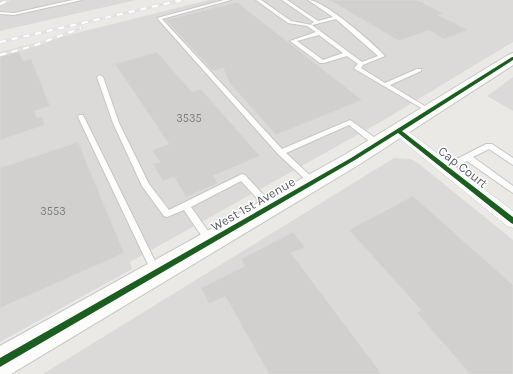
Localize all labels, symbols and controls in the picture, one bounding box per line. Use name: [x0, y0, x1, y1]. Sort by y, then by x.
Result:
house number: 3535: [176, 112, 202, 125]
street label: Cap Court: [435, 143, 491, 191]
street label: West 1st Avenue: [208, 174, 298, 234]
house number: 3553: [40, 205, 66, 218]

